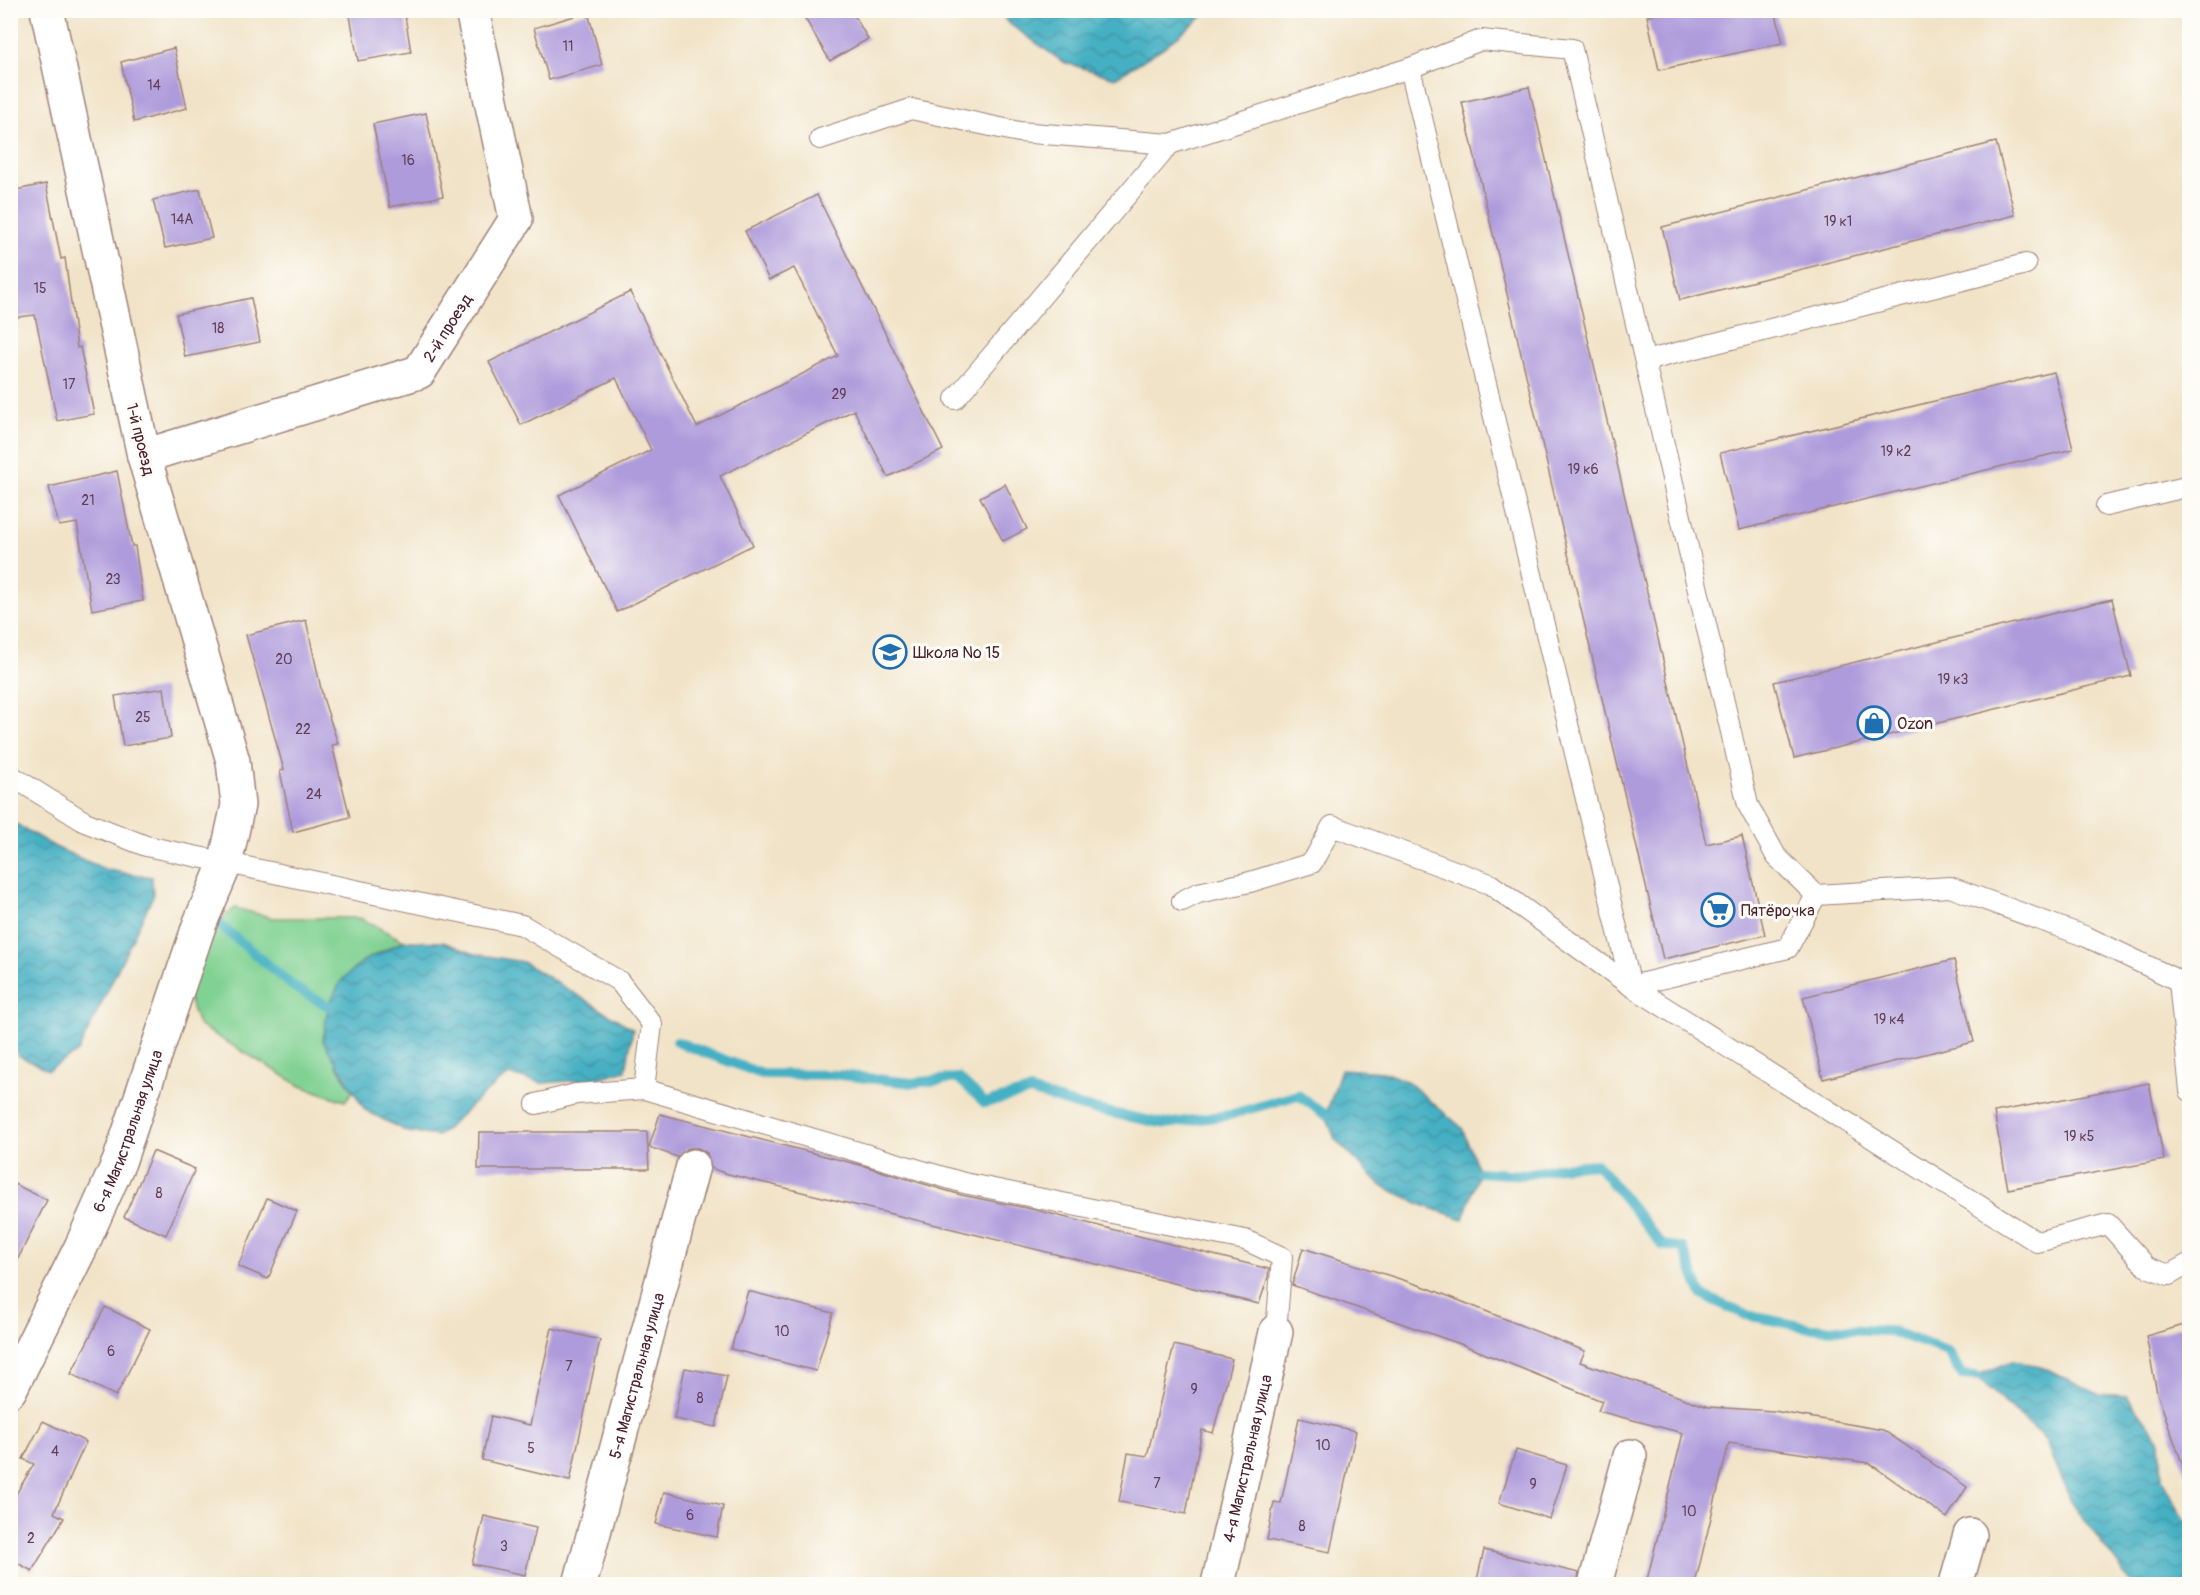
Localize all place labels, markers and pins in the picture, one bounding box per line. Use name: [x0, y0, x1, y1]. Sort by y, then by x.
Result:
school or university icon: Школа № 15: [872, 634, 908, 670]
place label: Школа № 15: [913, 643, 1000, 663]
shop icon: Ozon: [1856, 705, 1892, 741]
place label: Ozon: [1897, 714, 1933, 734]
supermarket icon: Пятёрочка: [1700, 892, 1736, 928]
place label: Пятёрочка: [1741, 901, 1815, 921]

